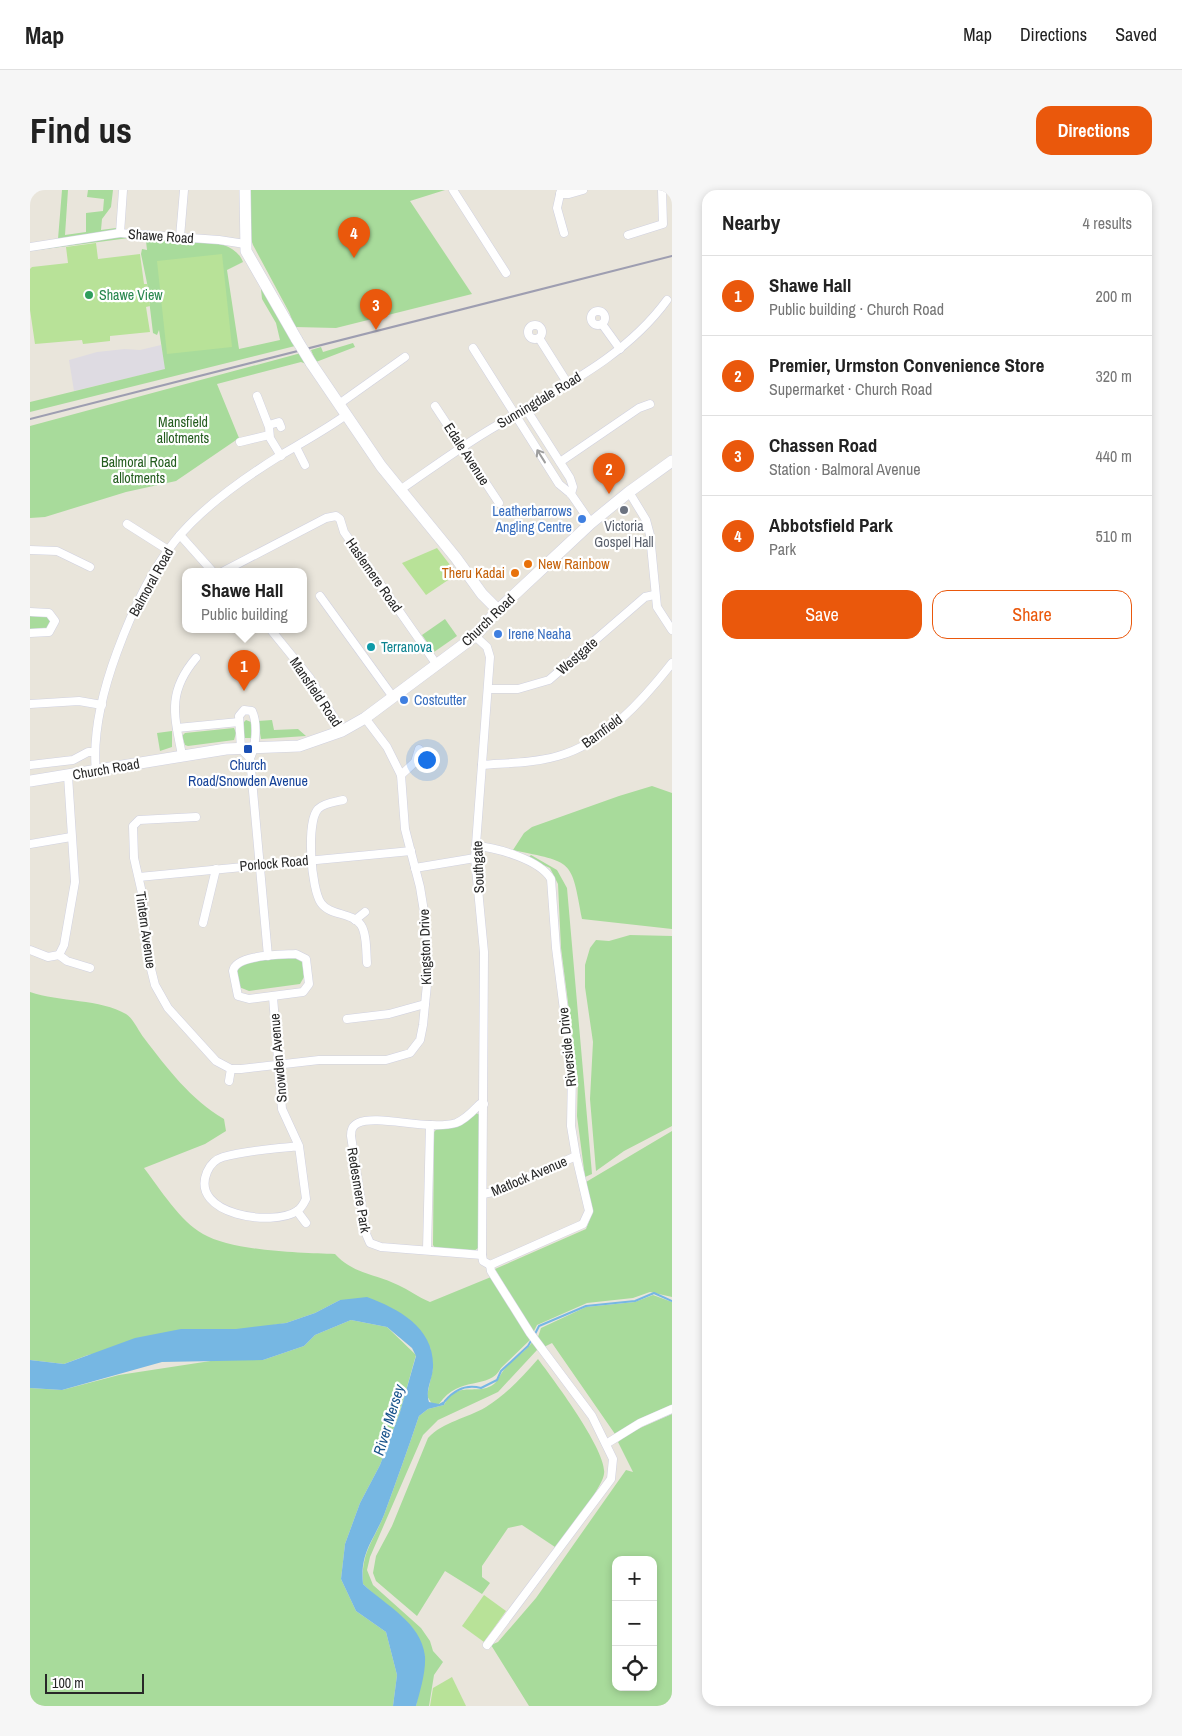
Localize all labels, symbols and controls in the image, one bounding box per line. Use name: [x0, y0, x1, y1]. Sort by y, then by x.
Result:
text: Map: [25, 19, 64, 51]
text: Map: [963, 22, 992, 47]
text: Directions: [1020, 22, 1087, 47]
text: Saved: [1115, 22, 1157, 47]
button: Directions: [1036, 106, 1152, 155]
text: Find us: [30, 107, 132, 154]
text: Nearby: [722, 208, 780, 237]
text: 4 results: [1082, 212, 1132, 234]
pin: 4: [338, 217, 370, 258]
street label: Shawe Road: [128, 225, 194, 247]
text: Shawe Hall: [769, 272, 851, 298]
text: 1: [734, 285, 742, 307]
text: 200 m: [1096, 285, 1132, 307]
place label: Shawe View: [99, 286, 163, 304]
marker: Shawe View: [83, 289, 95, 301]
pin: 3: [360, 289, 392, 330]
text: Public building · Church Road: [769, 298, 944, 320]
text: Premier, Urmston Convenience Store: [769, 352, 1044, 378]
text: 2: [734, 365, 742, 387]
text: 320 m: [1096, 365, 1132, 387]
street label: Sunningdale Road: [494, 368, 584, 432]
text: Supermarket · Church Road: [769, 378, 932, 400]
park label: Mansfield allotments: [157, 413, 209, 447]
street label: Edale Avenue: [440, 419, 494, 489]
text: Chassen Road: [769, 432, 877, 458]
text: 3: [734, 445, 742, 467]
text: 440 m: [1096, 445, 1132, 467]
one-way arrow: [536, 449, 547, 463]
park label: Balmoral Road allotments: [101, 453, 177, 487]
pin: 2: [593, 453, 625, 494]
text: Station · Balmoral Avenue: [769, 458, 921, 480]
place label: Leatherbarrows Angling Centre: [492, 502, 572, 536]
marker: Victoria Gospel Hall: [618, 504, 630, 516]
text: Abbotsfield Park: [769, 512, 893, 538]
marker: Leatherbarrows Angling Centre: [576, 513, 588, 525]
place label: Victoria Gospel Hall: [594, 517, 654, 551]
text: 4: [734, 525, 742, 547]
text: 510 m: [1096, 525, 1132, 547]
street label: Haslemere Road: [342, 535, 406, 615]
text: Park: [769, 538, 796, 560]
street label: Balmoral Road: [125, 544, 177, 620]
place label: New Rainbow: [538, 555, 610, 573]
marker: New Rainbow: [522, 558, 534, 570]
place label: Theru Kadai: [442, 564, 505, 582]
marker: Theru Kadai: [509, 567, 521, 579]
popup: [182, 568, 307, 633]
text: Shawe Hall: [201, 577, 283, 603]
street label: Church Road: [457, 590, 519, 650]
button: Save: [722, 590, 922, 639]
button: Share: [932, 590, 1132, 639]
text: Public building: [201, 603, 288, 625]
place label: Irene Neaha: [508, 625, 572, 643]
marker: Irene Neaha: [492, 628, 504, 640]
street label: Westgate: [553, 633, 601, 679]
place label: Terranova: [381, 638, 433, 656]
marker: Terranova: [365, 641, 377, 653]
pin: 1: [228, 650, 260, 691]
street label: Mansfield Road: [286, 654, 346, 730]
place label: Costcutter: [414, 691, 466, 709]
marker: Costcutter: [398, 694, 410, 706]
street label: Barnfield: [578, 710, 626, 752]
marker: Church Road/Snowden Avenue: [242, 743, 254, 755]
your location: [414, 747, 440, 773]
street label: Church Road: [71, 754, 141, 784]
place label: Church Road/Snowden Avenue: [188, 756, 308, 790]
street label: Southgate: [468, 841, 488, 893]
street label: Porlock Road: [239, 851, 309, 875]
street label: Tintern Avenue: [132, 890, 160, 970]
street label: Kingston Drive: [415, 909, 435, 985]
street label: Riverside Drive: [554, 1006, 580, 1088]
street label: Snowden Avenue: [265, 1013, 291, 1103]
street label: Redesmere Park: [343, 1146, 375, 1234]
street label: Matlock Avenue: [488, 1152, 570, 1200]
water label: River Mersey: [368, 1381, 409, 1458]
map controls: [612, 1556, 657, 1691]
button: +: [612, 1556, 657, 1601]
button: −: [612, 1601, 657, 1646]
button: locate: [612, 1646, 657, 1691]
scale bar: [45, 1671, 144, 1694]
text: 100 m: [52, 1674, 84, 1692]

